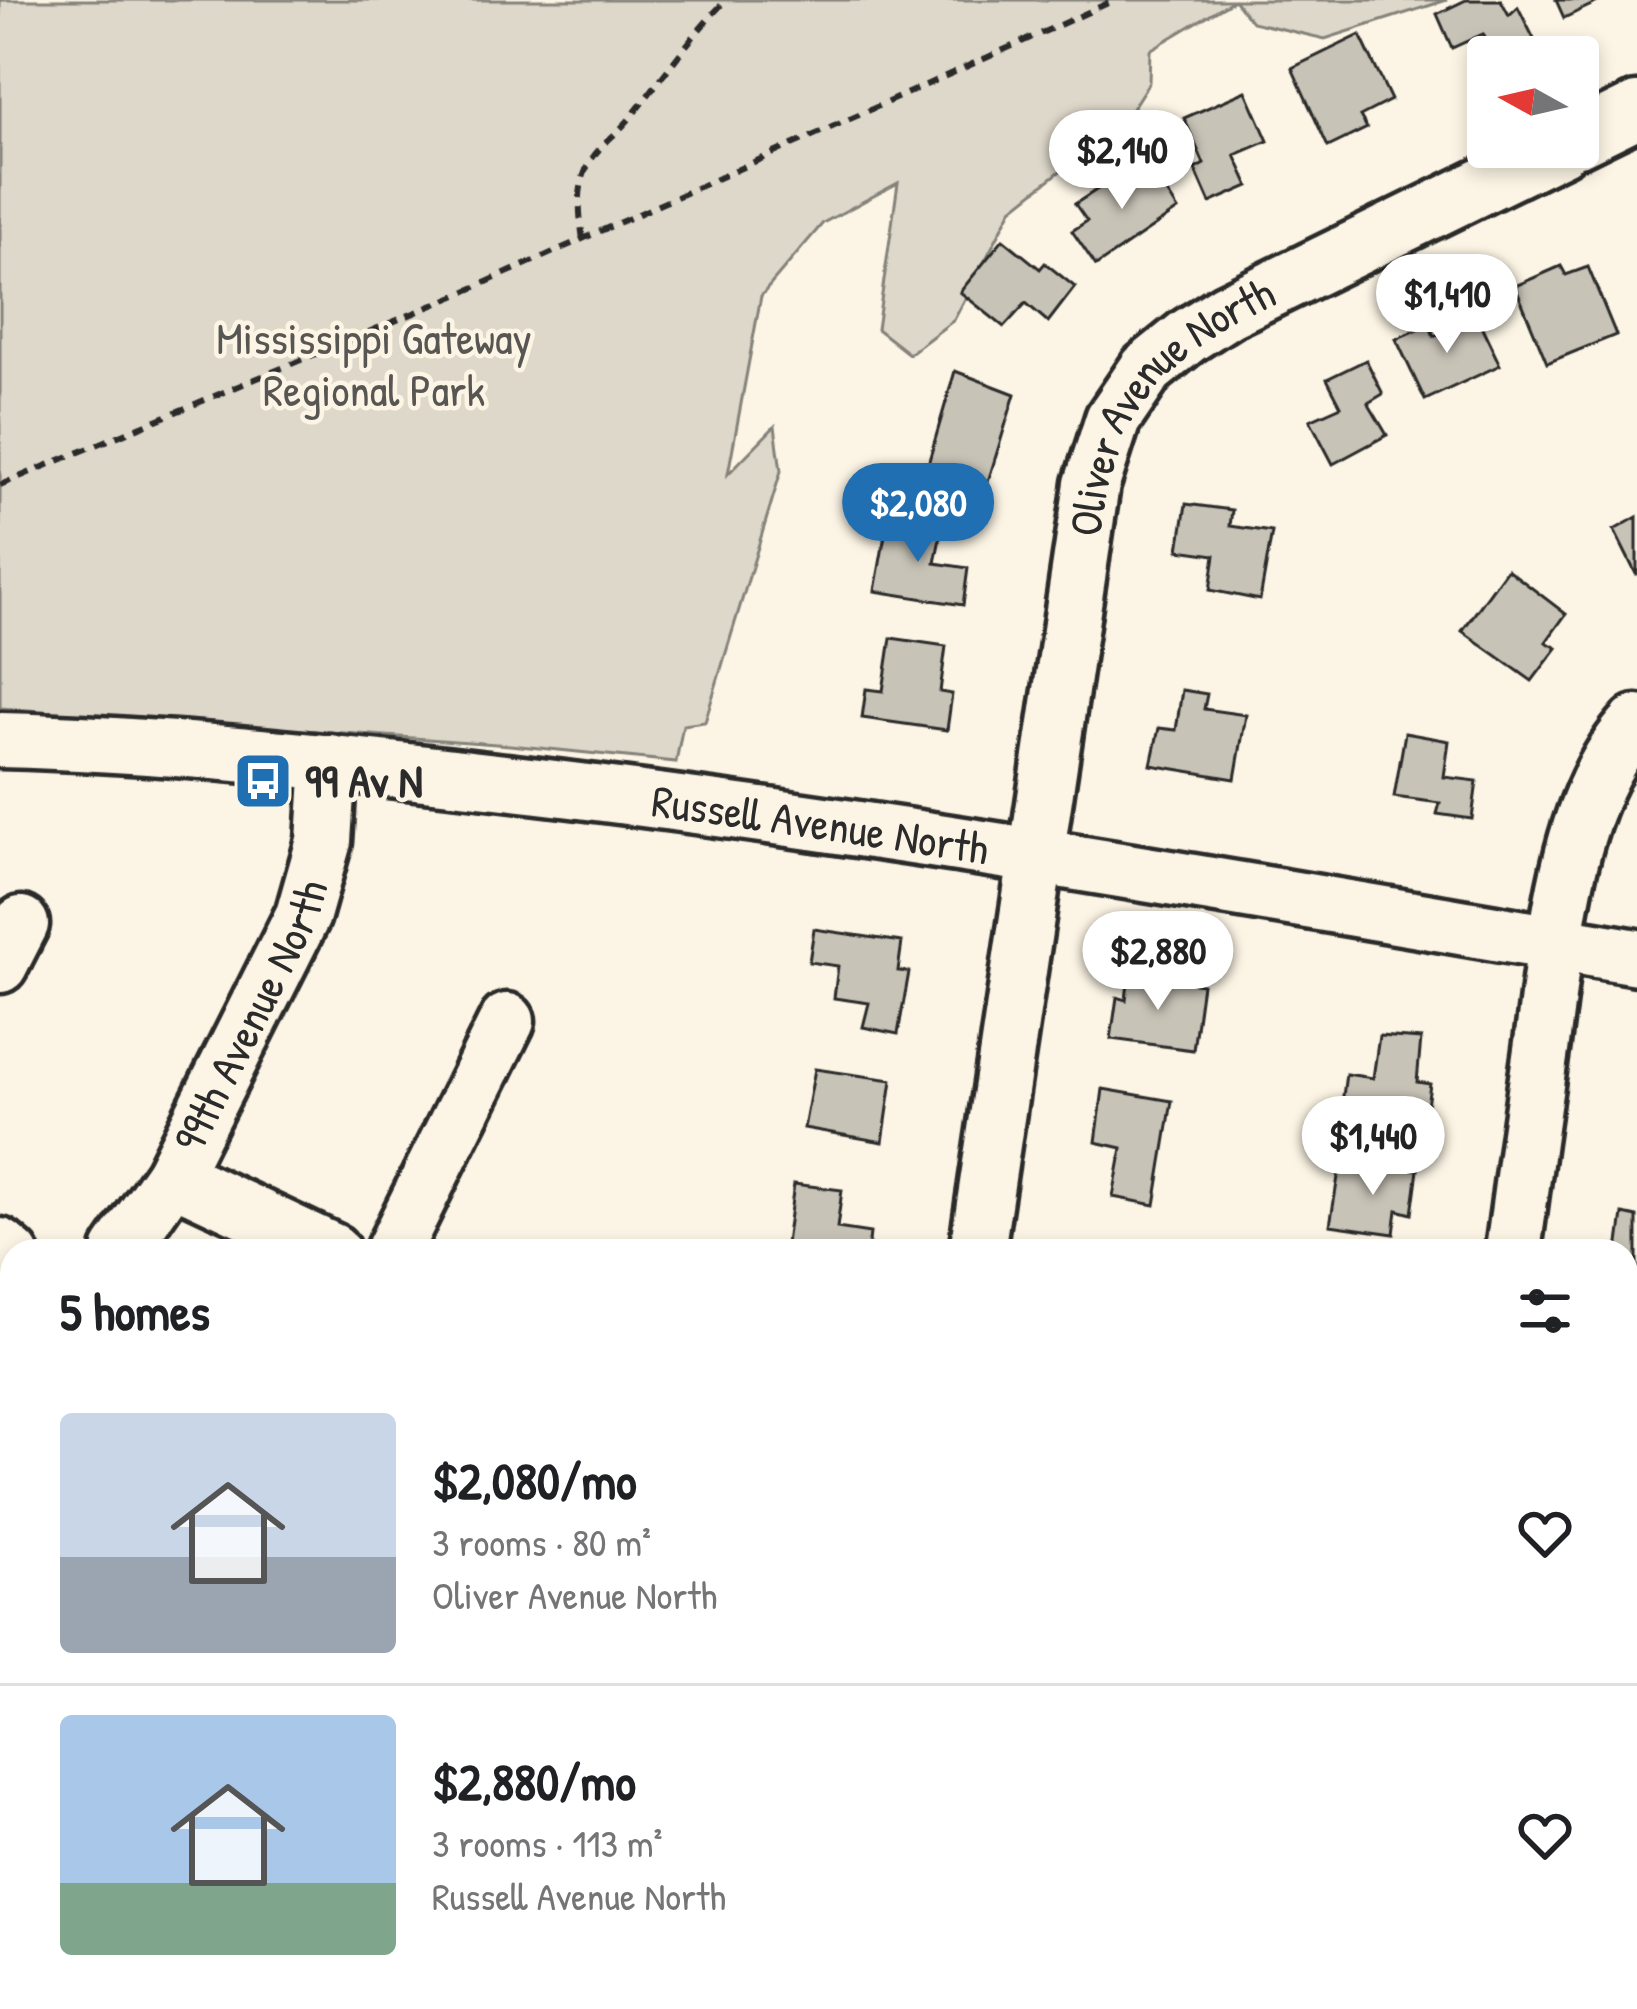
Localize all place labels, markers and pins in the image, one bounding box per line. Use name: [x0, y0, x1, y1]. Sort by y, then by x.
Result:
pin: $2,140: [1024, 110, 1220, 212]
pin: $1,410: [1349, 254, 1545, 356]
pin: $2,080: [820, 463, 1016, 565]
bus stop icon: 99 Av N: [232, 750, 294, 812]
place label: 99 Av N: [305, 750, 423, 811]
pin: $2,880: [1060, 911, 1256, 1013]
pin: $1,440: [1275, 1096, 1471, 1198]

